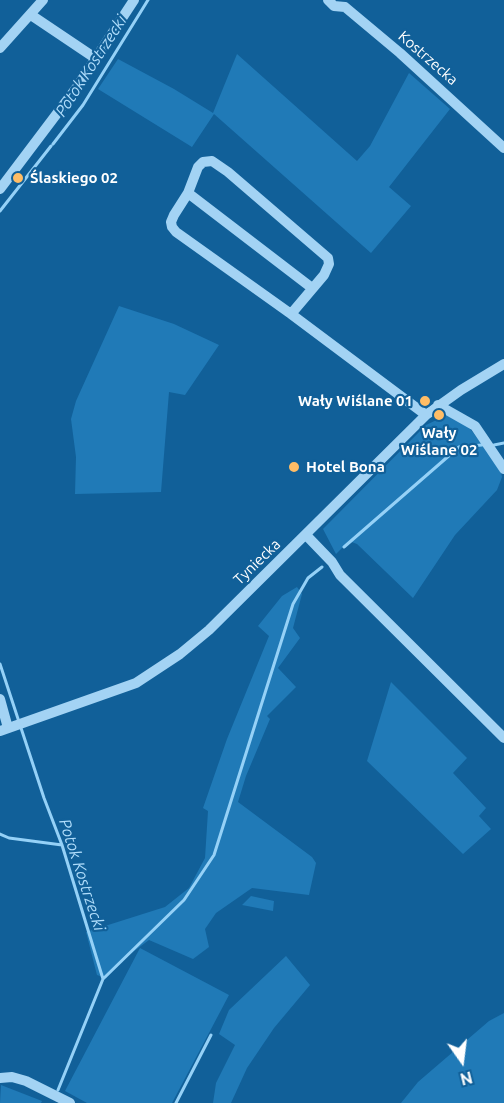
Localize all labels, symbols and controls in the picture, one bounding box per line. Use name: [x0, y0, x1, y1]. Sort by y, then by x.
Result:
water label: Potok Kostrzecki: [51, 12, 131, 120]
street label: Kostrzecka: [395, 27, 461, 89]
place label: Ślaskiego 02: [30, 169, 118, 187]
marker: Ślaskiego 02: [11, 171, 25, 185]
place label: Wały Wiślane 01: [298, 392, 413, 410]
marker: Wały Wiślane 01: [418, 394, 432, 408]
marker: Wały Wiślane 02: [432, 408, 446, 422]
place label: Wały Wiślane 02: [401, 424, 477, 459]
place label: Hotel Bona: [306, 458, 385, 476]
marker: Hotel Bona: [287, 460, 301, 474]
street label: Tyniecka: [230, 535, 284, 589]
water label: Potok Kostrzecki: [55, 816, 109, 934]
north arrow: [432, 1031, 492, 1091]
text: N: [458, 1068, 474, 1089]

